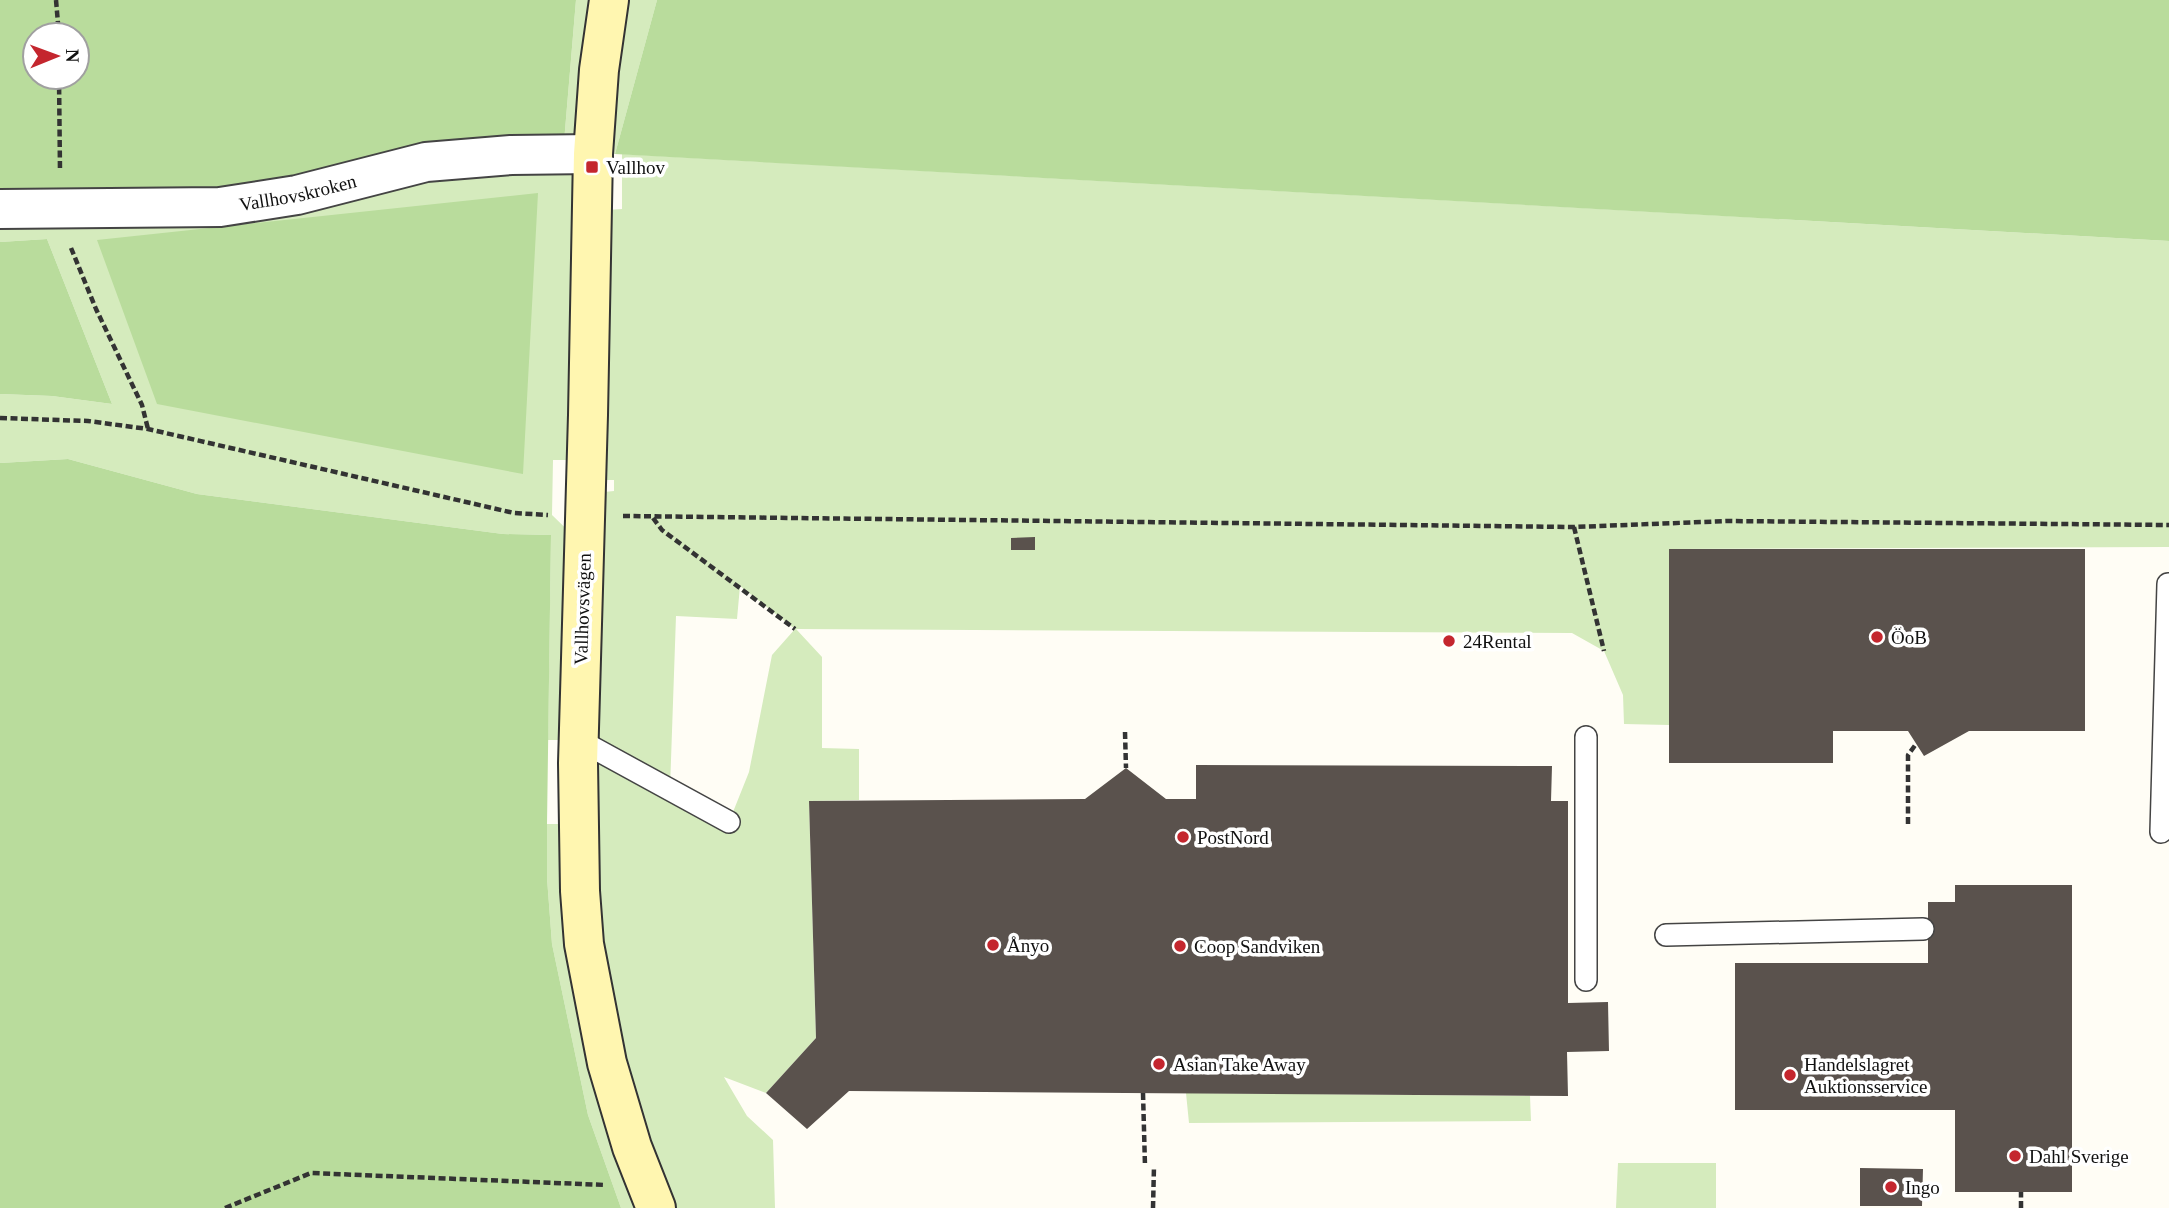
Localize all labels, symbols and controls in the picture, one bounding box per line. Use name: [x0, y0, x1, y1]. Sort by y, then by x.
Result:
north arrow: [21, 21, 91, 91]
text: N: [62, 49, 83, 63]
place label: Vallhov: [606, 157, 666, 178]
marker: Vallhov: [584, 159, 600, 175]
street label: Vallhovskroken: [238, 170, 359, 215]
street label: Vallhovsvägen: [570, 552, 595, 665]
place label: ÖoB: [1891, 627, 1927, 648]
marker: ÖoB: [1869, 629, 1885, 645]
place label: 24Rental: [1463, 631, 1532, 652]
marker: 24Rental: [1441, 633, 1457, 649]
place label: PostNord: [1197, 827, 1269, 848]
marker: PostNord: [1175, 829, 1191, 845]
place label: Ånyo: [1007, 935, 1049, 956]
place label: Coop Sandviken: [1194, 936, 1321, 957]
marker: Ånyo: [985, 937, 1001, 953]
marker: Coop Sandviken: [1172, 938, 1188, 954]
place label: Asian Take Away: [1173, 1054, 1306, 1075]
place label: Handelslagret Auktionsservice: [1804, 1054, 1927, 1097]
marker: Asian Take Away: [1151, 1056, 1167, 1072]
marker: Handelslagret Auktionsservice: [1782, 1067, 1798, 1083]
place label: Dahl Sverige: [2029, 1146, 2129, 1167]
marker: Dahl Sverige: [2007, 1148, 2023, 1164]
place label: Ingo: [1905, 1177, 1940, 1198]
marker: Ingo: [1883, 1179, 1899, 1195]

